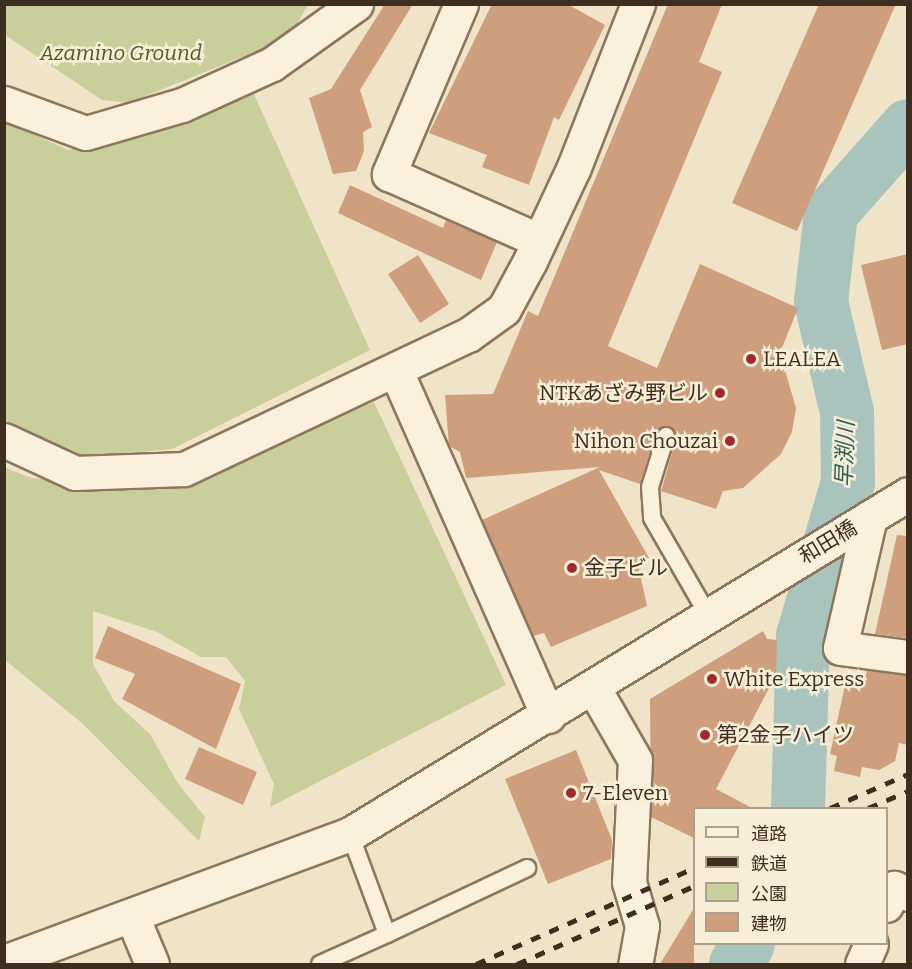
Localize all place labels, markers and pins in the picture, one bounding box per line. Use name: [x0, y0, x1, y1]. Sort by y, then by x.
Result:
place label: LEALEA: [763, 346, 841, 372]
marker: LEALEA: [744, 352, 758, 366]
place label: NTKあざみ野ビル: [539, 380, 708, 406]
marker: NTKあざみ野ビル: [713, 386, 727, 400]
place label: Nihon Chouzai: [574, 428, 718, 454]
marker: Nihon Chouzai: [723, 434, 737, 448]
place label: 金子ビル: [584, 555, 668, 581]
marker: 金子ビル: [565, 561, 579, 575]
place label: White Express: [724, 666, 864, 692]
marker: White Express: [705, 672, 719, 686]
place label: 第2金子ハイツ: [717, 722, 854, 748]
marker: 第2金子ハイツ: [698, 728, 712, 742]
place label: 7-Eleven: [583, 780, 668, 806]
marker: 7-Eleven: [564, 786, 578, 800]

